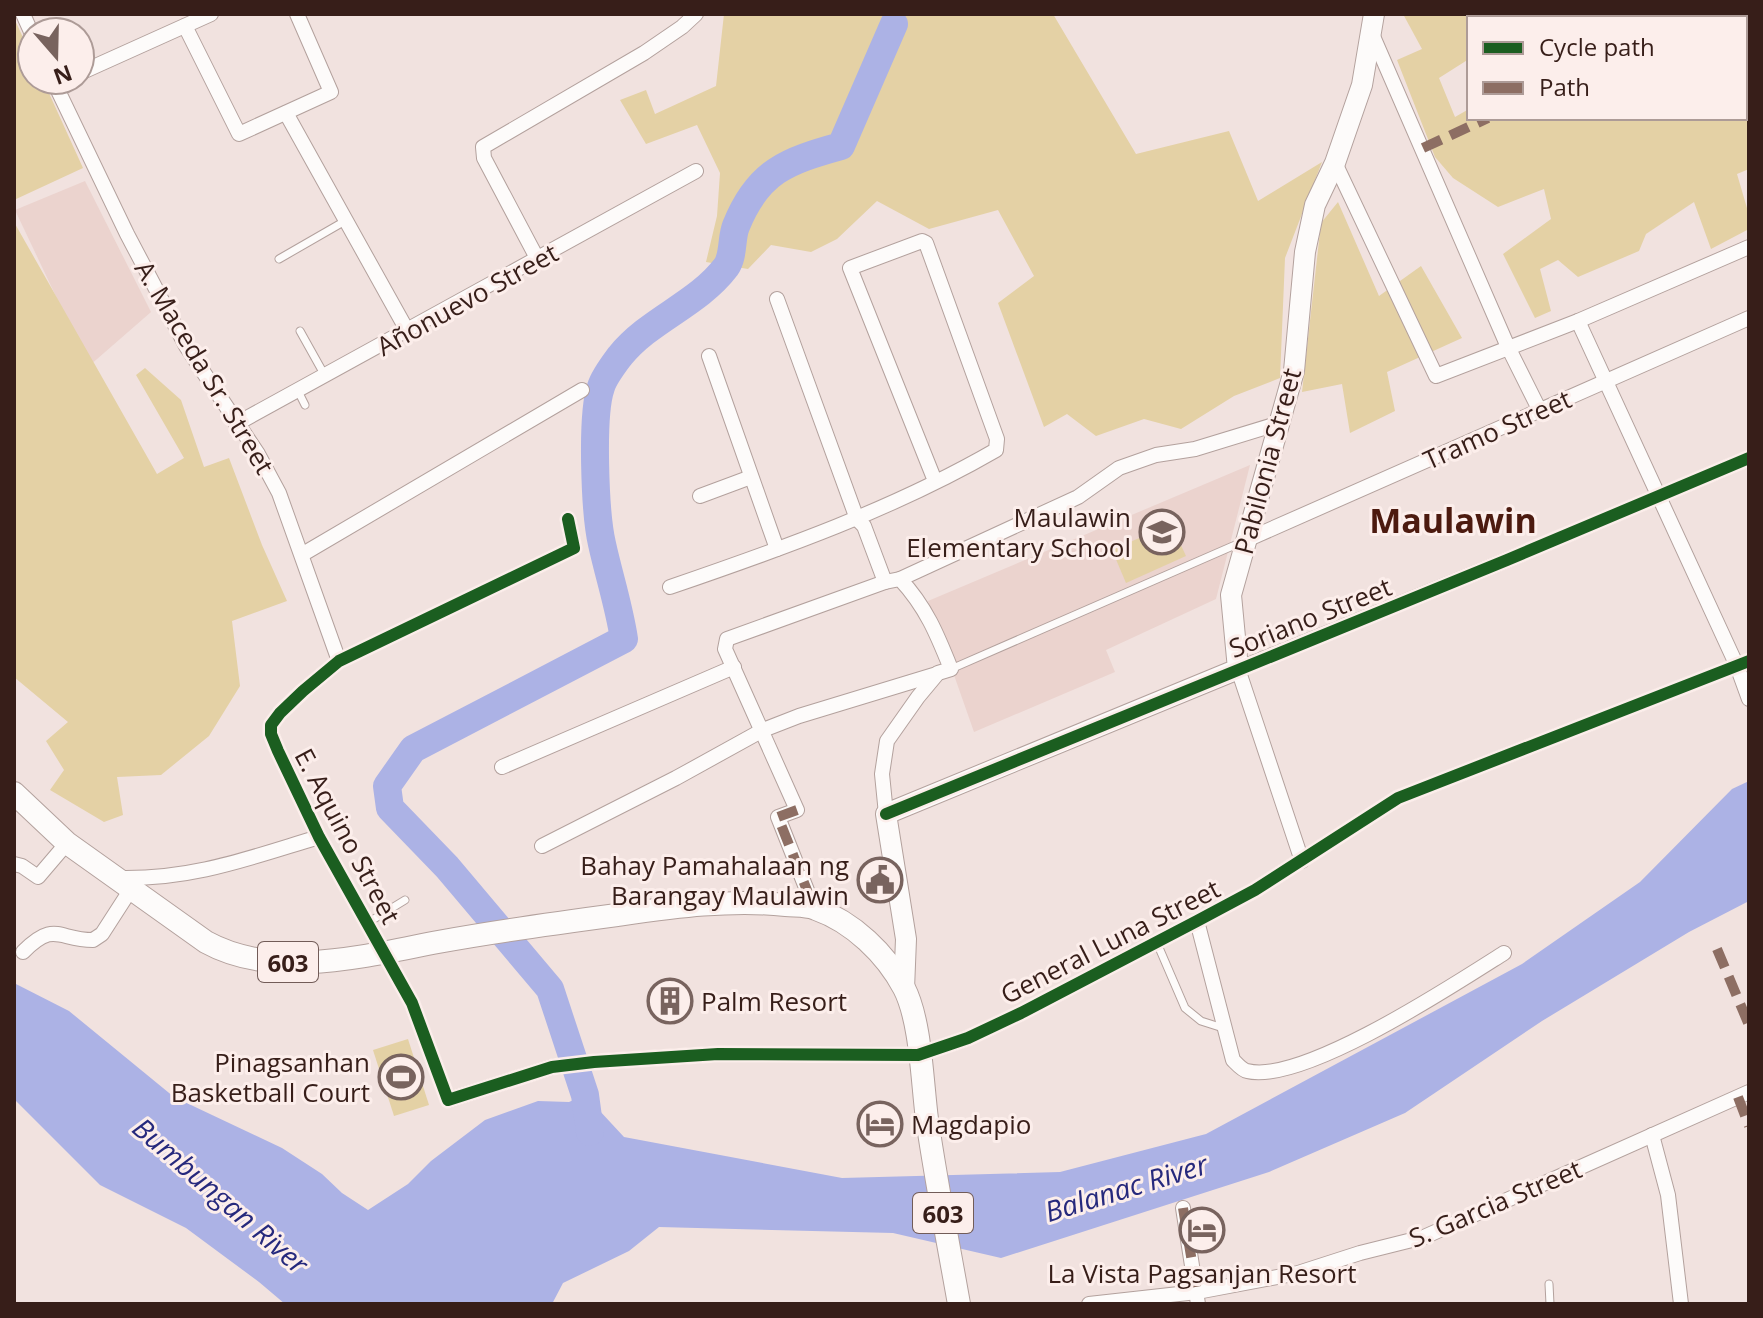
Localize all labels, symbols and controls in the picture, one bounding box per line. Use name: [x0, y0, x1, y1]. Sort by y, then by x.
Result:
north arrow: [16, 16, 96, 96]
legend: [1467, 16, 1747, 120]
text: Cycle path: [1539, 30, 1655, 63]
text: N: [50, 59, 77, 93]
text: Path: [1539, 70, 1590, 103]
street label: Añonuevo Street: [370, 234, 564, 364]
street label: A. Maceda Sr. Street: [127, 254, 283, 480]
street label: Pabilonia Street: [1225, 364, 1309, 558]
street label: Tramo Street: [1417, 380, 1577, 478]
district label: Maulawin: [1369, 497, 1537, 543]
place label: Maulawin Elementary School: [906, 499, 1131, 565]
school or university icon: Maulawin Elementary School: [1138, 508, 1186, 556]
street label: Soriano Street: [1223, 568, 1397, 666]
street label: E. Aquino Street: [287, 742, 409, 930]
place label: Bahay Pamahalaan ng Barangay Maulawin: [580, 847, 849, 913]
public building icon: Bahay Pamahalaan ng Barangay Maulawin: [856, 856, 904, 904]
street label: General Luna Street: [994, 870, 1226, 1012]
road number: 603: [258, 942, 318, 982]
building icon: Palm Resort: [646, 977, 694, 1025]
place label: Palm Resort: [701, 983, 847, 1019]
place label: Pinagsanhan Basketball Court: [171, 1044, 370, 1110]
sports icon: Pinagsanhan Basketball Court: [377, 1053, 425, 1101]
hotel icon: Magdapio: [856, 1100, 904, 1148]
place label: Magdapio: [911, 1106, 1031, 1142]
water label: Bumbungan River: [125, 1108, 317, 1282]
water label: Balanac River: [1040, 1144, 1213, 1230]
street label: S. Garcia Street: [1403, 1150, 1587, 1256]
road number: 603: [913, 1193, 973, 1233]
hotel icon: La Vista Pagsanjan Resort: [1178, 1206, 1226, 1254]
place label: La Vista Pagsanjan Resort: [1048, 1255, 1356, 1291]

